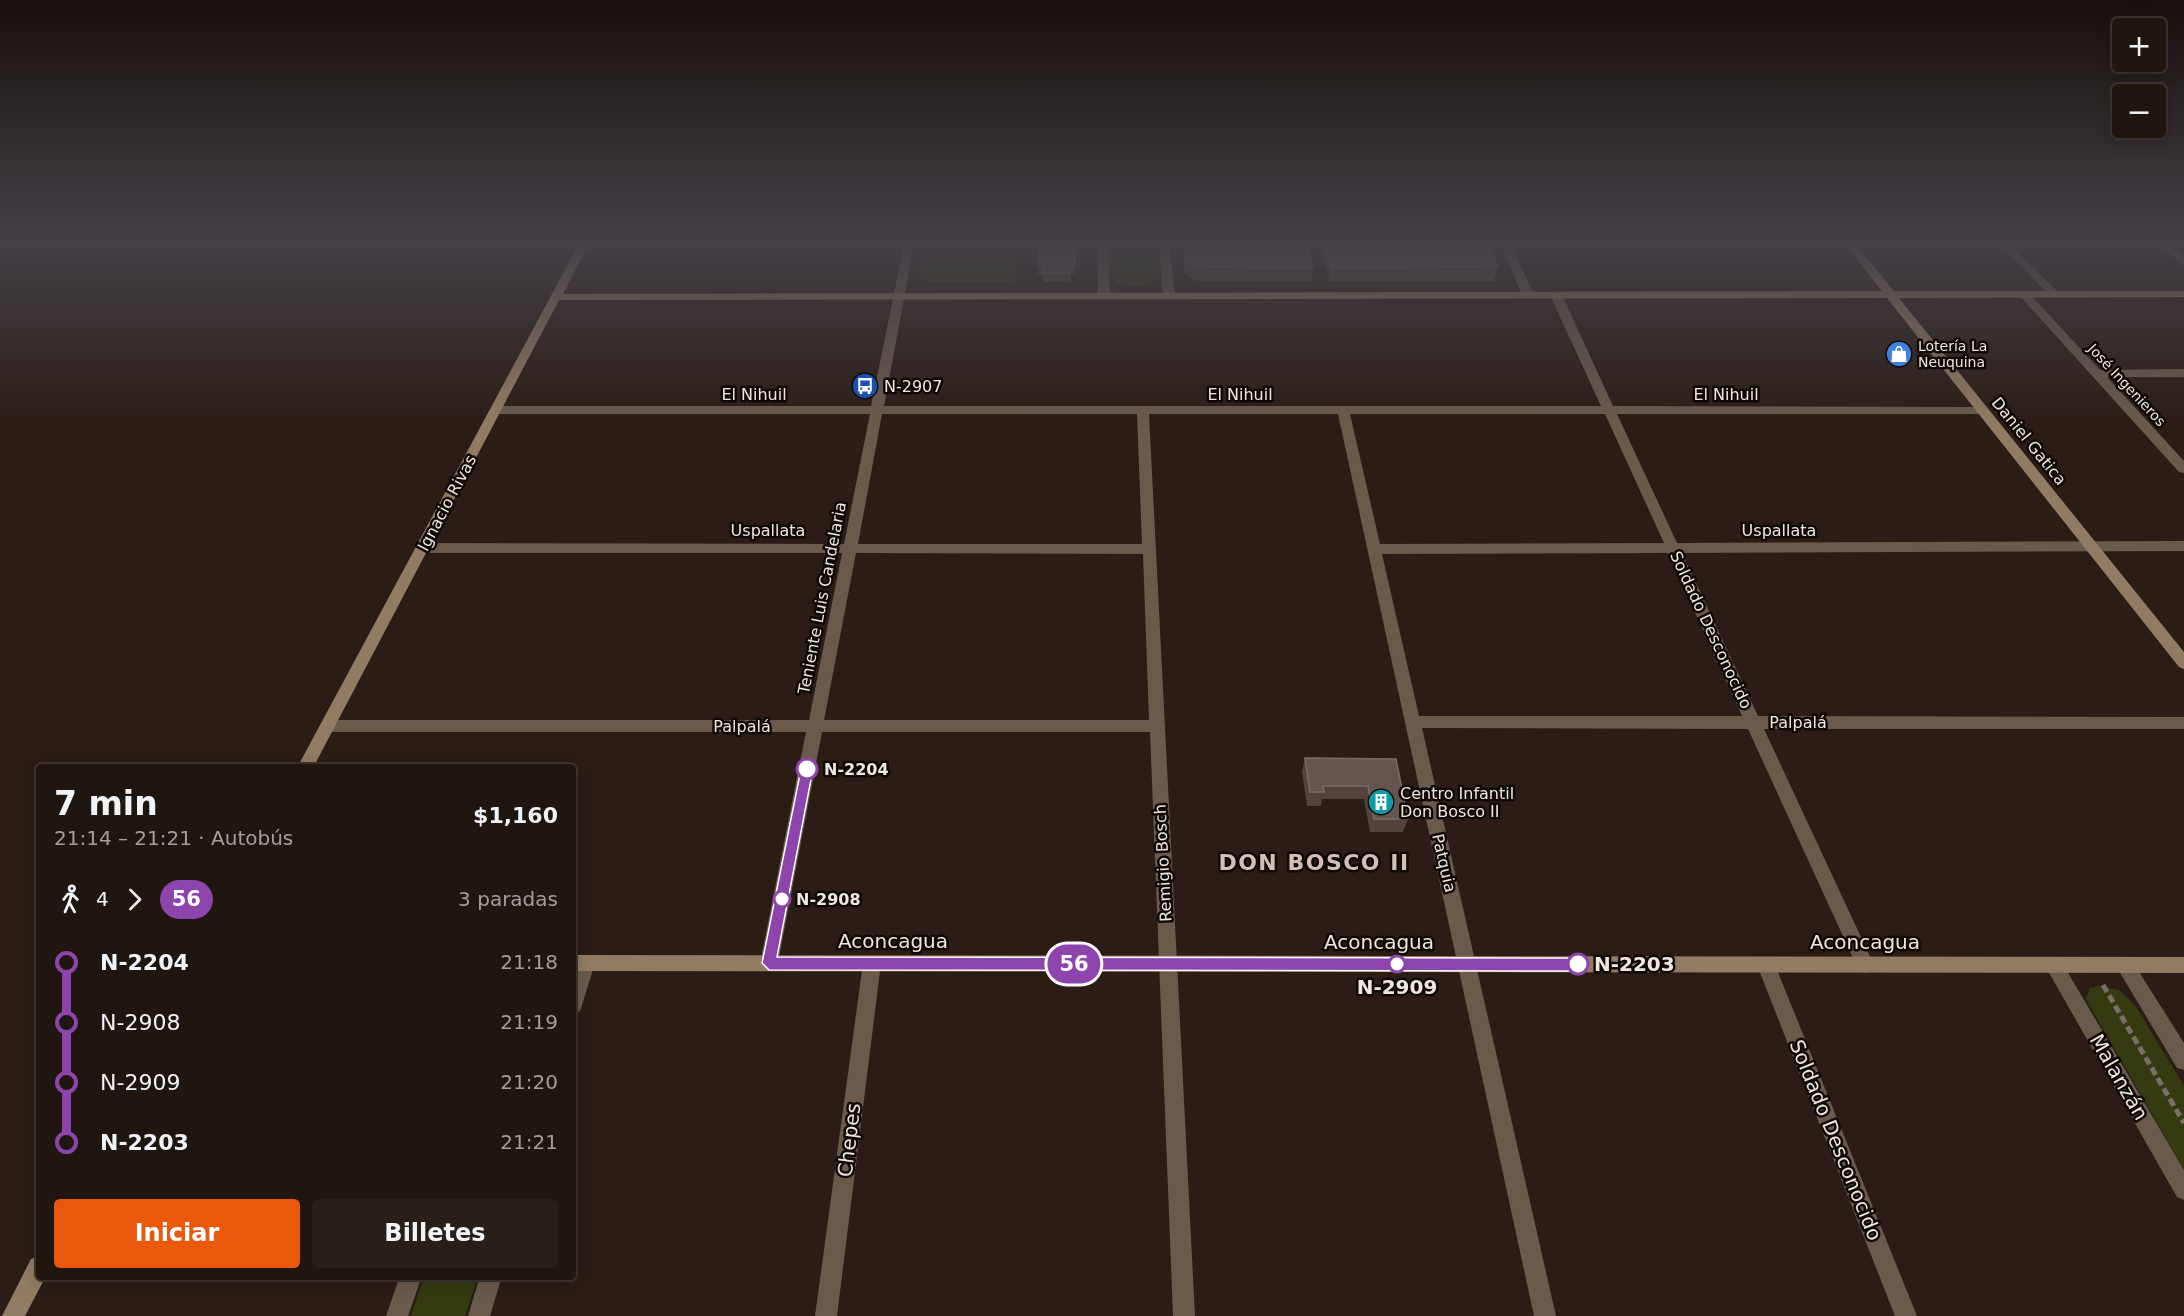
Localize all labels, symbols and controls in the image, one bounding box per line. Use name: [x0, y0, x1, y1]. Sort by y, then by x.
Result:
map controls: [2112, 18, 2166, 138]
button: +: [2112, 18, 2166, 72]
button: −: [2112, 84, 2166, 138]
place label: Lotería La Neuquina: [1918, 338, 1987, 370]
shop icon: Lotería La Neuquina: [1884, 339, 1914, 369]
street label: José Ingenieros: [2084, 340, 2169, 429]
bus stop icon: N-2907: [850, 371, 880, 401]
place label: N-2907: [884, 377, 942, 396]
street label: El Nihuil: [721, 385, 787, 404]
street label: El Nihuil: [1207, 385, 1273, 404]
street label: El Nihuil: [1693, 385, 1759, 404]
street label: Daniel Gatica: [1988, 393, 2070, 489]
street label: Ignacio Rivas: [414, 452, 480, 554]
street label: Teniente Luis Candelaria: [794, 500, 850, 697]
street label: Uspallata: [731, 521, 805, 540]
street label: Uspallata: [1742, 521, 1816, 540]
street label: Soldado Desconocido: [1666, 548, 1756, 712]
street label: Palpalá: [1769, 713, 1827, 732]
street label: Palpalá: [713, 717, 771, 736]
marker: N-2204: [796, 758, 818, 780]
place label: N-2204: [824, 760, 889, 779]
text: 7 min: [54, 784, 158, 823]
place label: Centro Infantil Don Bosco II: [1400, 784, 1514, 821]
building icon: Centro Infantil Don Bosco II: [1366, 787, 1396, 817]
text: $1,160: [473, 803, 558, 828]
street label: Remigio Bosch: [1150, 804, 1176, 922]
text: 21:14 – 21:21 · Autobús: [54, 826, 293, 850]
street label: Patquia: [1428, 832, 1460, 894]
district label: DON BOSCO II: [1218, 850, 1410, 875]
icon: walk: [54, 883, 87, 916]
icon: forward: [118, 883, 151, 916]
text: 4: [96, 887, 109, 911]
text: 56: [172, 887, 201, 911]
text: 3 paradas: [458, 887, 558, 911]
marker: N-2908: [773, 890, 791, 908]
place label: N-2908: [796, 890, 861, 909]
street label: Aconcagua: [838, 929, 948, 953]
street label: Aconcagua: [1324, 930, 1434, 954]
street label: Aconcagua: [1810, 930, 1920, 954]
line badge: 56: [1047, 944, 1101, 984]
text: N-2204: [100, 950, 189, 975]
text: 21:18: [500, 950, 558, 974]
text: 56: [1059, 952, 1089, 976]
place label: N-2203: [1594, 952, 1675, 976]
marker: N-2203: [1567, 953, 1589, 975]
marker: N-2909: [1388, 955, 1406, 973]
place label: N-2909: [1357, 975, 1437, 999]
text: N-2908: [100, 1010, 180, 1035]
text: 21:19: [500, 1010, 558, 1034]
street label: Malanzán: [2085, 1030, 2153, 1124]
street label: Soldado Desconocido: [1785, 1036, 1887, 1244]
text: N-2909: [100, 1070, 180, 1095]
text: 21:20: [500, 1070, 558, 1094]
street label: Chepes: [833, 1102, 865, 1178]
text: N-2203: [100, 1130, 189, 1155]
text: 21:21: [500, 1130, 558, 1154]
button: Iniciar: [54, 1199, 300, 1268]
button: Billetes: [312, 1199, 558, 1268]

